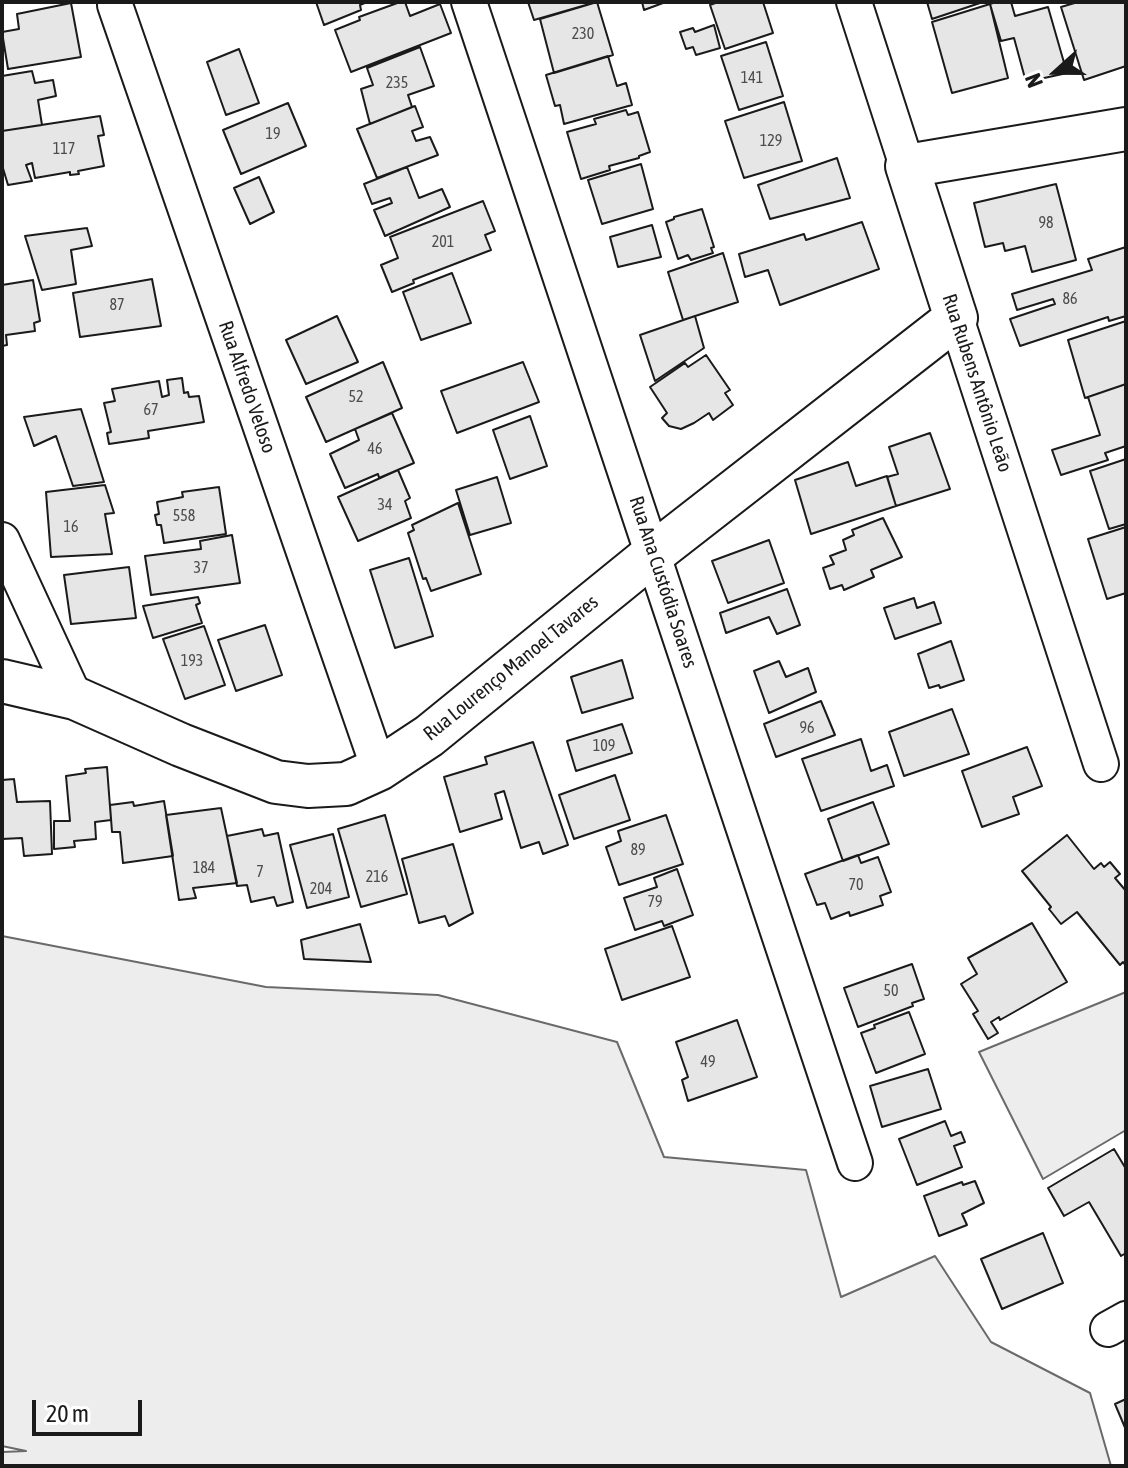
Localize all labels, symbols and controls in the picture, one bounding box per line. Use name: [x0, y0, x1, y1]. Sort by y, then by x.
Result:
house number: 230: [572, 24, 594, 44]
north arrow: [1016, 32, 1096, 112]
house number: 141: [741, 68, 763, 88]
text: N: [1019, 70, 1048, 91]
house number: 235: [386, 73, 408, 93]
house number: 19: [265, 124, 281, 144]
house number: 129: [760, 131, 782, 151]
house number: 117: [53, 139, 75, 159]
house number: 98: [1038, 213, 1054, 233]
house number: 201: [432, 232, 454, 252]
house number: 86: [1062, 289, 1078, 309]
street label: Rua Rubens Antônio Leão: [937, 291, 1017, 475]
house number: 87: [109, 295, 125, 315]
street label: Rua Alfredo Veloso: [213, 318, 281, 456]
house number: 52: [348, 387, 364, 407]
house number: 67: [143, 400, 159, 420]
house number: 46: [367, 439, 383, 459]
street label: Rua Ana Custódia Soares: [624, 493, 702, 671]
house number: 34: [377, 495, 393, 515]
house number: 558: [173, 506, 195, 526]
house number: 16: [63, 517, 79, 537]
house number: 37: [193, 558, 209, 578]
street label: Rua Lourenço Manoel Tavares: [419, 590, 603, 746]
house number: 193: [181, 651, 203, 671]
house number: 96: [799, 718, 815, 738]
house number: 109: [593, 736, 615, 756]
house number: 89: [630, 840, 646, 860]
house number: 184: [193, 858, 215, 878]
house number: 7: [256, 862, 264, 882]
house number: 216: [366, 867, 388, 887]
house number: 70: [848, 875, 864, 895]
house number: 204: [310, 879, 332, 899]
house number: 79: [647, 892, 663, 912]
house number: 50: [883, 981, 899, 1001]
house number: 49: [700, 1052, 716, 1072]
scale bar: [36, 1384, 146, 1434]
text: 20 m: [46, 1400, 89, 1427]

